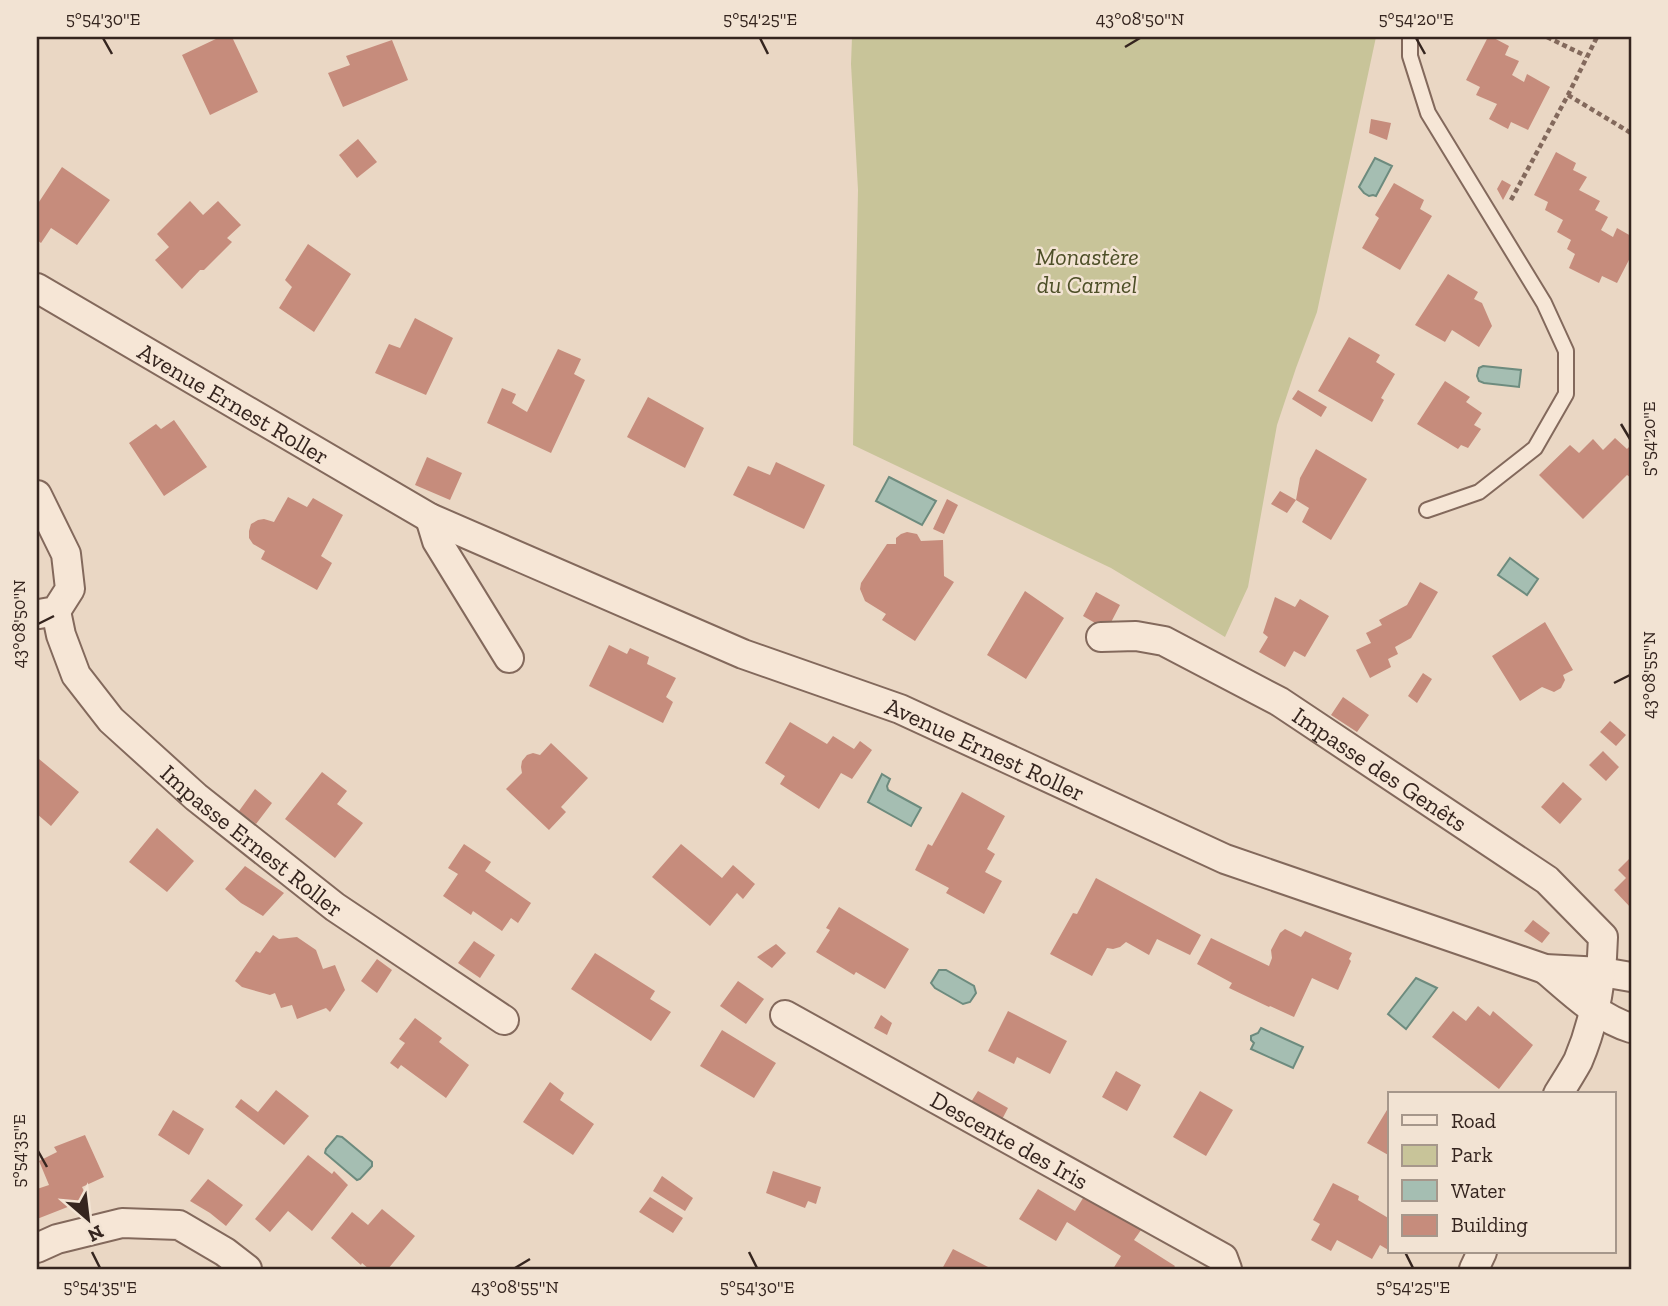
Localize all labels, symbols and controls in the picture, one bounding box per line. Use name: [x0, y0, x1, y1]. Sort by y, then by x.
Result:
text: 5°54'30"E: [66, 8, 140, 30]
text: 5°54'25"E: [723, 8, 797, 30]
text: 43°08'50"N: [1096, 8, 1184, 30]
text: 5°54'20"E: [1378, 8, 1454, 30]
park label: Monastère du Carmel: [1035, 242, 1139, 299]
street label: Avenue Ernest Roller: [133, 336, 335, 470]
text: 5°54'20"E: [1638, 401, 1660, 477]
text: 43°08'50"N: [8, 580, 30, 668]
text: 43°08'55"N: [1638, 631, 1660, 719]
street label: Avenue Ernest Roller: [882, 691, 1090, 807]
street label: Impasse des Genêts: [1287, 700, 1473, 837]
street label: Impasse Ernest Roller: [155, 758, 349, 923]
street label: Descente des Iris: [926, 1084, 1094, 1195]
legend: [1388, 1092, 1616, 1254]
text: Road: [1451, 1108, 1497, 1133]
text: 5°54'35"E: [8, 1114, 30, 1188]
text: Park: [1451, 1142, 1493, 1167]
text: Water: [1451, 1178, 1506, 1203]
north arrow: [52, 1184, 122, 1254]
text: Building: [1451, 1212, 1528, 1237]
text: N: [84, 1220, 108, 1247]
text: 5°54'35"E: [63, 1276, 137, 1298]
text: 43°08'55"N: [471, 1276, 559, 1298]
text: 5°54'30"E: [720, 1276, 794, 1298]
text: 5°54'25"E: [1376, 1276, 1450, 1298]

